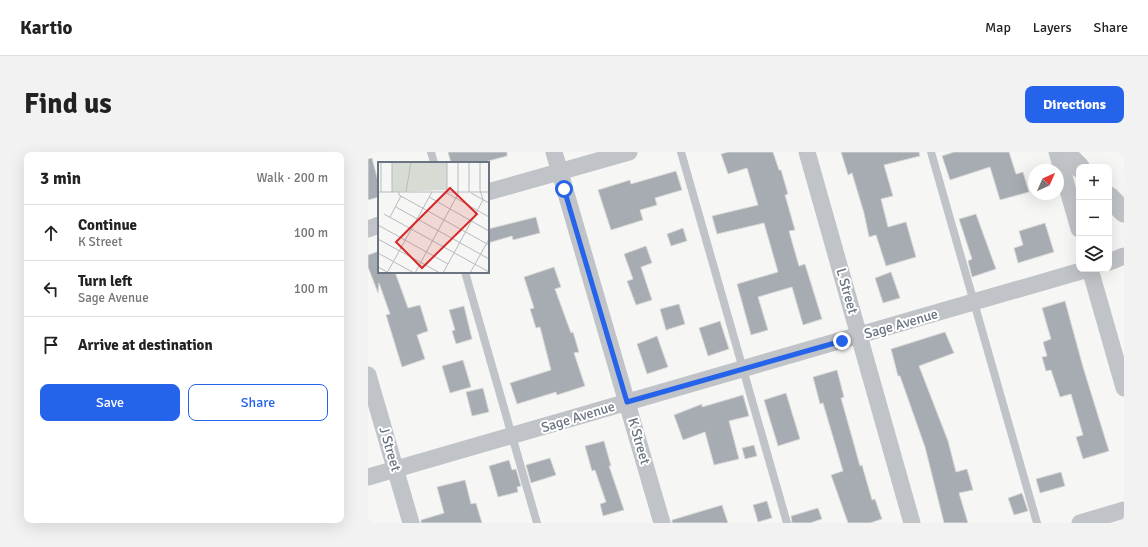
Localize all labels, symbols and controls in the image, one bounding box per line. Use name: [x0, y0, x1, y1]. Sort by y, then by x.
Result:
text: Kartio: [20, 16, 73, 40]
text: Map: [985, 19, 1011, 36]
text: Layers: [1033, 19, 1072, 36]
text: Share: [1094, 19, 1128, 36]
button: Directions: [1025, 86, 1124, 123]
text: Find us: [24, 87, 112, 121]
inset map: [378, 162, 489, 273]
north arrow: [1028, 164, 1064, 200]
map controls: [1076, 164, 1112, 272]
button: +: [1076, 164, 1112, 200]
text: 3 min: [40, 168, 81, 189]
text: Walk · 200 m: [257, 170, 328, 186]
route start: [555, 180, 573, 198]
button: −: [1076, 200, 1112, 236]
text: Continue: [78, 216, 137, 234]
icon: ahead: [40, 222, 62, 244]
text: 100 m: [294, 225, 328, 241]
text: K Street: [78, 234, 122, 250]
button: layers: [1076, 236, 1112, 272]
street label: L Street: [832, 266, 862, 316]
text: Turn left: [78, 272, 132, 290]
icon: left: [40, 278, 62, 300]
text: 100 m: [294, 281, 328, 297]
text: Sage Avenue: [78, 290, 149, 306]
street label: Sage Avenue: [862, 305, 940, 343]
route end: [833, 332, 851, 350]
icon: arrive: [40, 334, 62, 356]
text: Arrive at destination: [78, 336, 213, 354]
button: Save: [40, 384, 180, 421]
button: Share: [188, 384, 328, 421]
street label: Sage Avenue: [539, 398, 617, 436]
street label: K Street: [624, 416, 654, 466]
street label: J Street: [376, 425, 405, 473]

